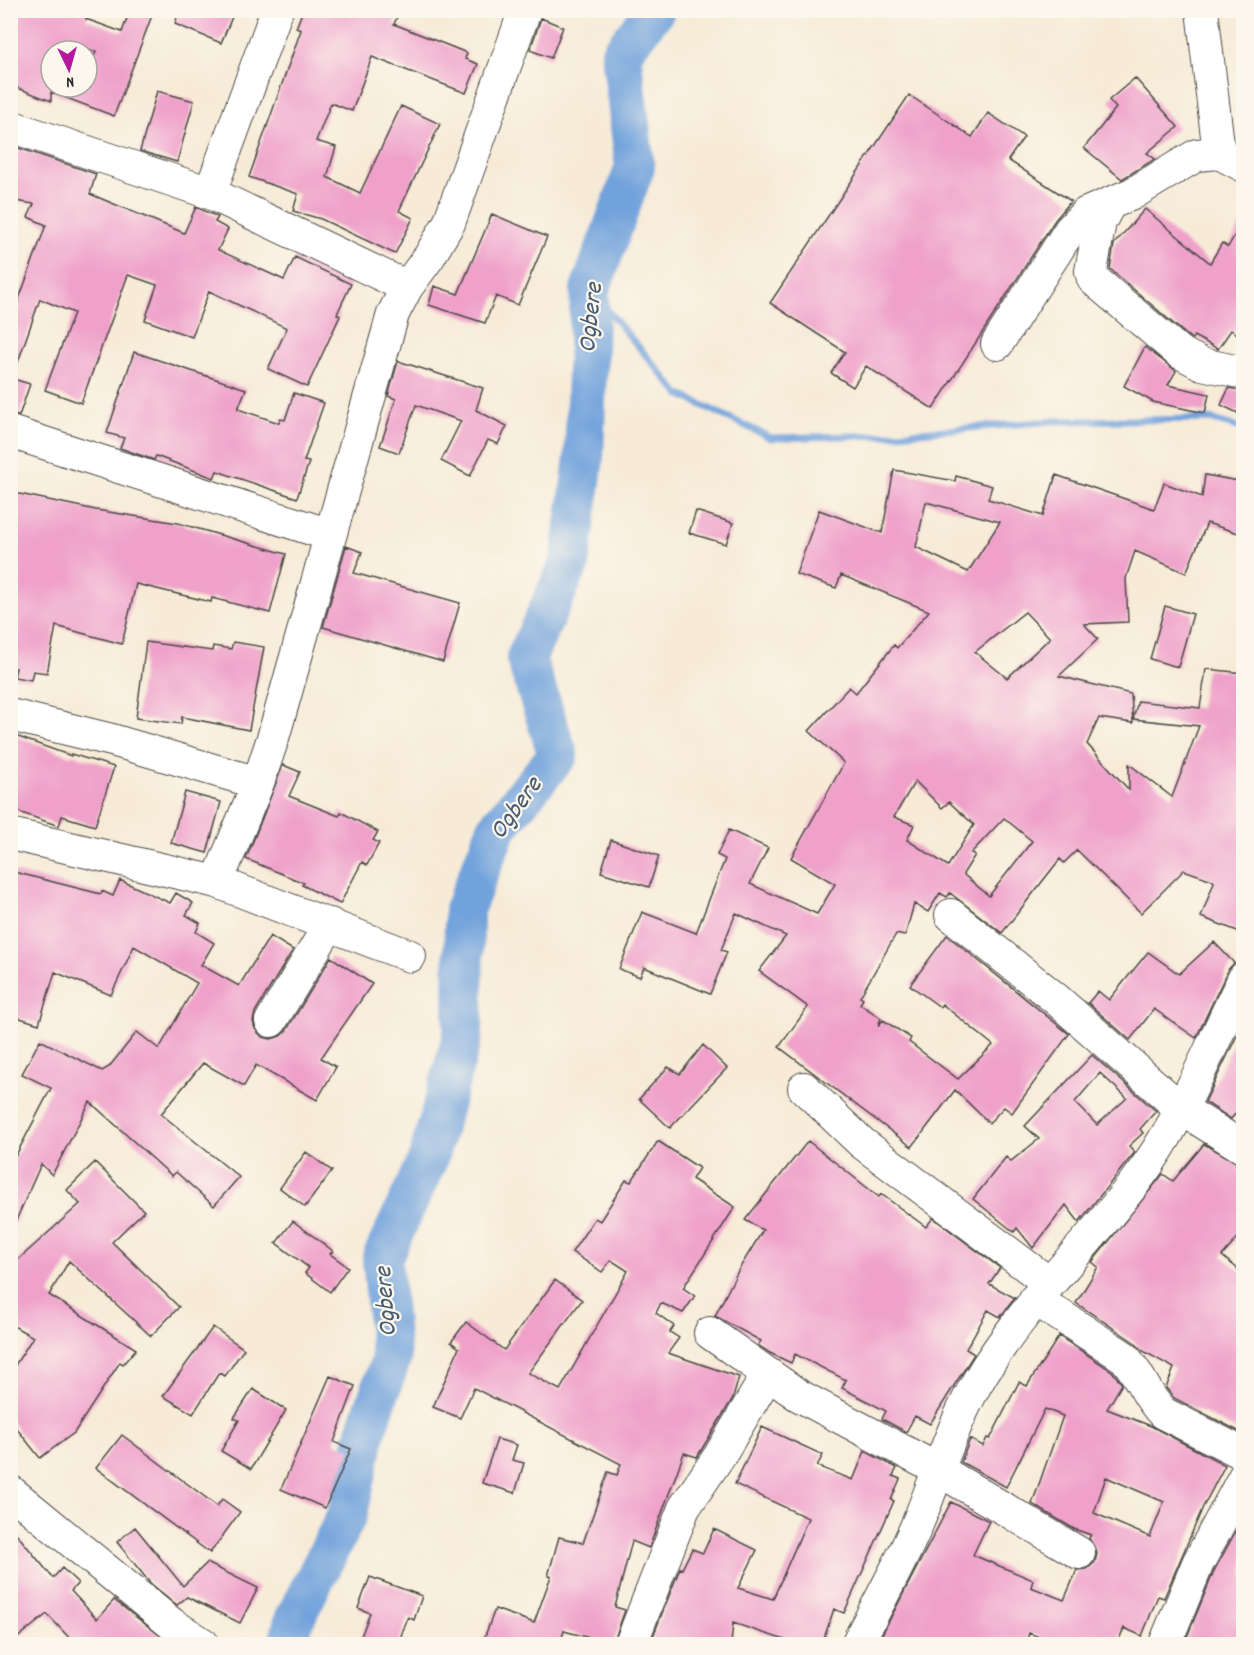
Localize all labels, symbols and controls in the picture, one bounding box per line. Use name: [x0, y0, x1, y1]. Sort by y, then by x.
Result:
north arrow: [39, 39, 99, 99]
text: N: [65, 70, 75, 93]
water label: Ogbere: [570, 280, 614, 355]
water label: Ogbere: [481, 769, 553, 848]
water label: Ogbere: [366, 1264, 408, 1338]

